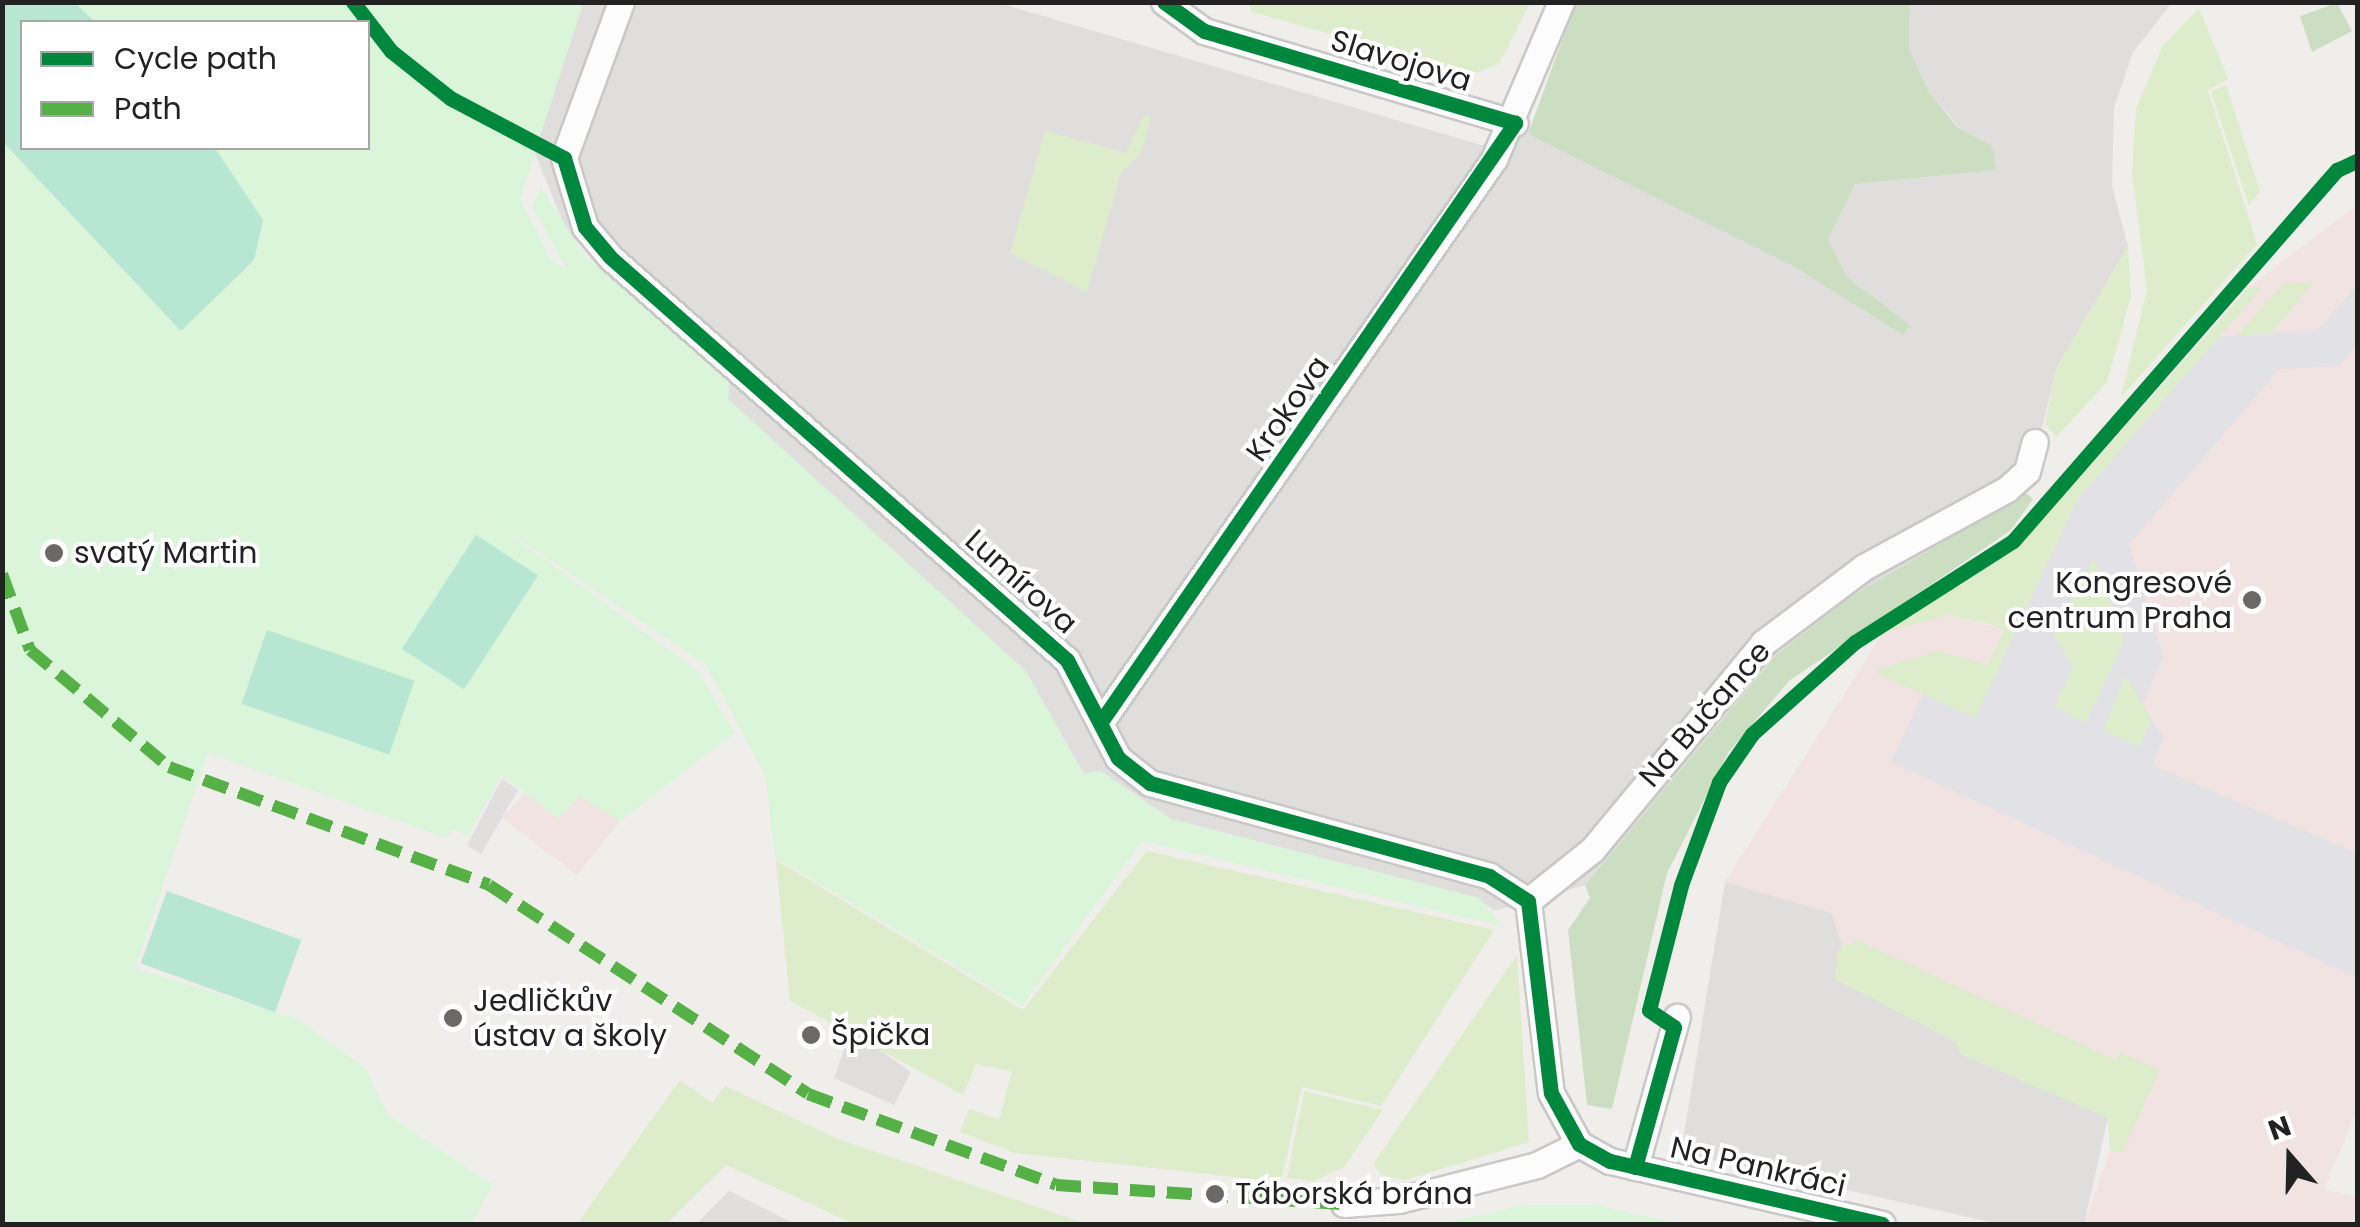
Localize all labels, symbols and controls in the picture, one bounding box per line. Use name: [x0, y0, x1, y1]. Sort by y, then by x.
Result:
legend: [20, 20, 370, 150]
street label: Slavojova: [1326, 23, 1476, 99]
text: Cycle path: [114, 37, 277, 80]
text: Path: [114, 87, 182, 130]
street label: Krokova: [1239, 349, 1337, 469]
street label: Lumírova: [958, 522, 1084, 642]
place label: svatý Martin: [74, 535, 257, 571]
marker: svatý Martin: [43, 542, 65, 564]
place label: Kongresové centrum Praha: [2007, 565, 2232, 636]
marker: Kongresové centrum Praha: [2241, 589, 2263, 611]
street label: Na Bučance: [1632, 634, 1778, 794]
place label: Jedličkův ústav a školy: [473, 983, 667, 1054]
marker: Jedličkův ústav a školy: [442, 1007, 464, 1029]
place label: Špička: [831, 1017, 930, 1053]
marker: Špička: [800, 1024, 822, 1046]
text: N: [2263, 1106, 2296, 1150]
north arrow: [2240, 1107, 2340, 1207]
street label: Na Pankráci: [1667, 1129, 1849, 1205]
place label: Táborská brána: [1235, 1176, 1473, 1212]
marker: Táborská brána: [1204, 1183, 1226, 1205]

